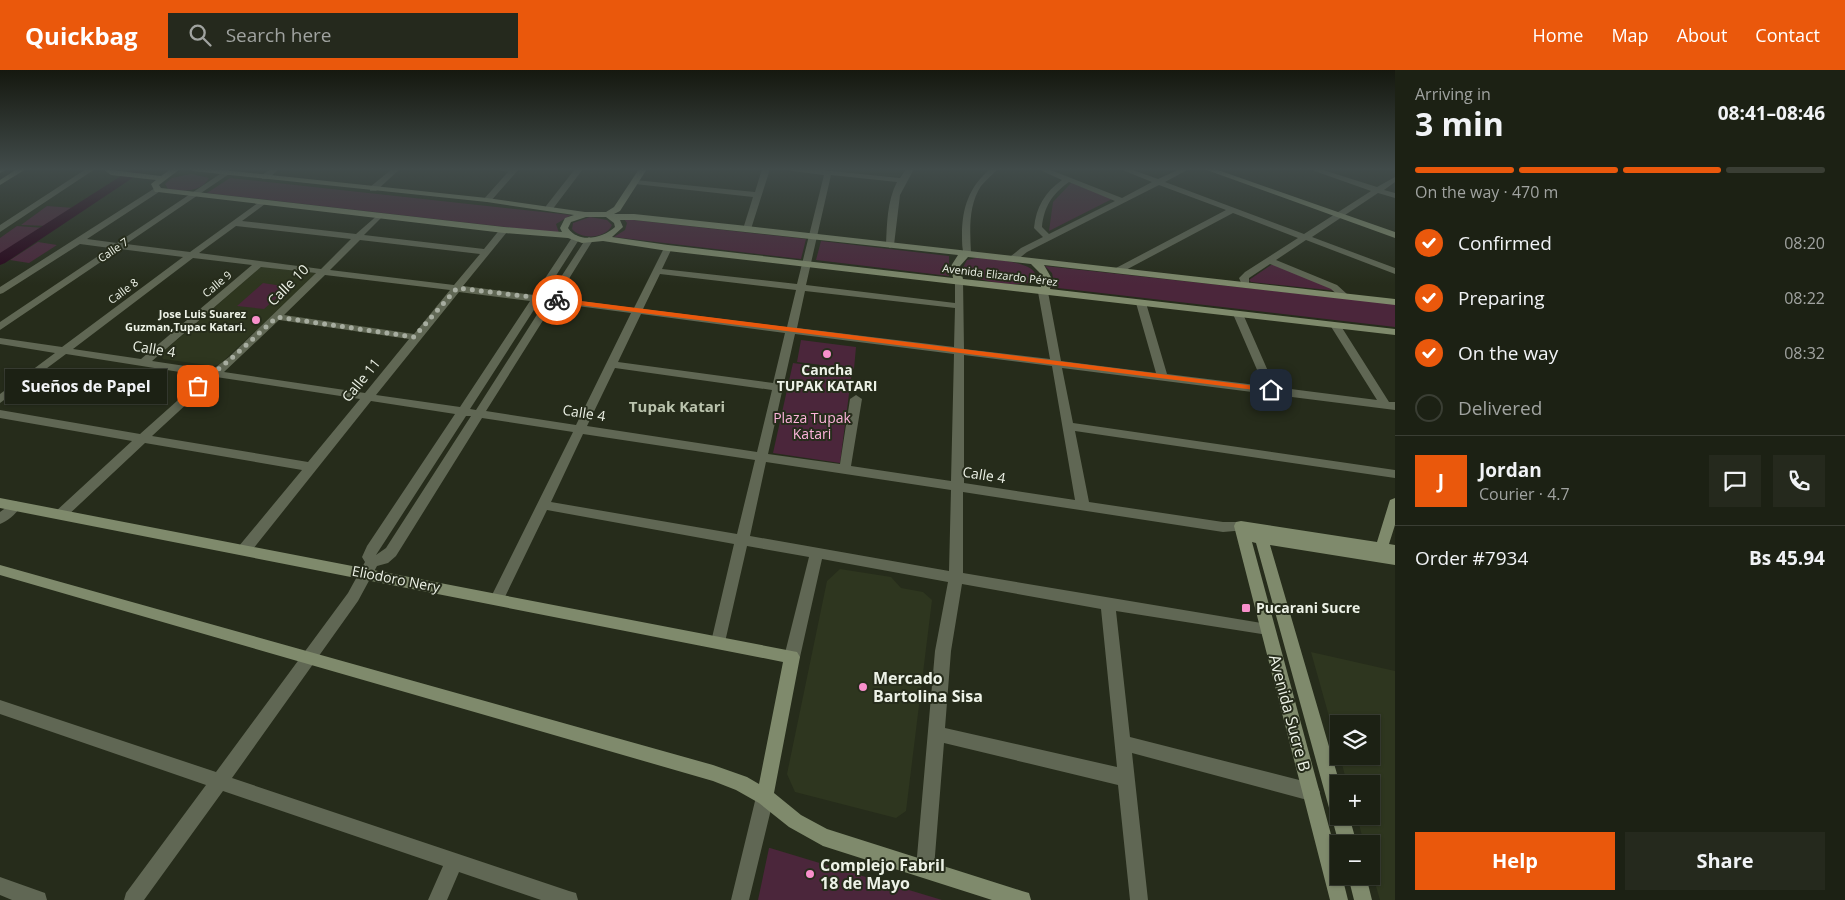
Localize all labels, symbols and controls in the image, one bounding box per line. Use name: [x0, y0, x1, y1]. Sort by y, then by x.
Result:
search box: [168, 13, 518, 58]
text: Quickbag: [25, 19, 138, 52]
icon: search: [186, 21, 214, 49]
text: Search here: [226, 22, 332, 48]
text: Home: [1533, 23, 1583, 47]
text: Map: [1611, 23, 1649, 47]
text: About: [1677, 23, 1727, 47]
text: Contact: [1755, 23, 1820, 47]
text: Arriving in: [1415, 83, 1491, 105]
text: 08:41–08:46: [1718, 100, 1825, 126]
text: 3 min: [1415, 102, 1504, 145]
text: On the way · 470 m: [1415, 181, 1558, 203]
icon: check: [1415, 229, 1443, 257]
text: Confirmed: [1458, 230, 1552, 256]
text: 08:20: [1784, 232, 1825, 254]
street label: Calle 7: [94, 234, 131, 265]
street label: Calle 10: [263, 260, 312, 309]
street label: Avenida Elizardo Pérez: [942, 260, 1059, 289]
street label: Calle 9: [199, 267, 234, 300]
street label: Calle 8: [105, 274, 141, 307]
courier: [532, 275, 582, 325]
icon: check: [1415, 284, 1443, 312]
text: Preparing: [1458, 285, 1545, 311]
icon: bike: [543, 286, 571, 314]
text: 08:22: [1784, 287, 1825, 309]
place label: Jose Luis Suarez Guzman,Tupac Katari.: [125, 306, 247, 334]
marker: Jose Luis Suarez Guzman,Tupac Katari.: [250, 314, 262, 326]
street label: Calle 4: [131, 336, 177, 361]
icon: check: [1415, 339, 1443, 367]
text: On the way: [1458, 340, 1558, 366]
text: 08:32: [1784, 342, 1825, 364]
marker: Cancha TUPAK KATARI: [821, 348, 833, 360]
street label: Calle 11: [337, 354, 384, 406]
place label: Cancha TUPAK KATARI: [777, 360, 877, 395]
pin: [177, 365, 219, 407]
callout: Sueños de Papel: [6, 368, 168, 404]
pin: [1250, 369, 1292, 411]
icon: bag: [184, 372, 212, 400]
text: Sueños de Papel: [21, 375, 151, 397]
icon: home: [1257, 376, 1285, 404]
text: Delivered: [1458, 395, 1542, 421]
district label: Tupak Katari: [629, 396, 725, 416]
street label: Calle 4: [561, 400, 607, 425]
park label: Plaza Tupak Katari: [773, 408, 851, 443]
button: chat: [1709, 455, 1761, 507]
button: phone: [1773, 455, 1825, 507]
text: Jordan: [1479, 457, 1542, 483]
street label: Calle 4: [961, 462, 1007, 487]
text: J: [1438, 468, 1444, 494]
text: Courier · 4.7: [1479, 483, 1570, 505]
text: Order #7934: [1415, 545, 1528, 571]
text: Bs 45.94: [1749, 545, 1825, 571]
street label: Eliodoro Nery: [351, 561, 443, 597]
place label: Pucarani Sucre: [1256, 598, 1360, 617]
marker: Pucarani Sucre: [1240, 602, 1252, 614]
street label: Avenida Sucre B: [1264, 652, 1316, 774]
place label: Mercado Bartolina Sisa: [873, 667, 983, 707]
marker: Mercado Bartolina Sisa: [857, 681, 869, 693]
map controls: [1330, 715, 1380, 885]
button: layers: [1330, 715, 1380, 765]
button: +: [1330, 775, 1380, 825]
button: Help: [1415, 832, 1615, 890]
button: Share: [1625, 832, 1825, 890]
button: −: [1330, 835, 1380, 885]
place label: Complejo Fabril 18 de Mayo: [820, 854, 945, 894]
marker: Complejo Fabril 18 de Mayo: [804, 868, 816, 880]

